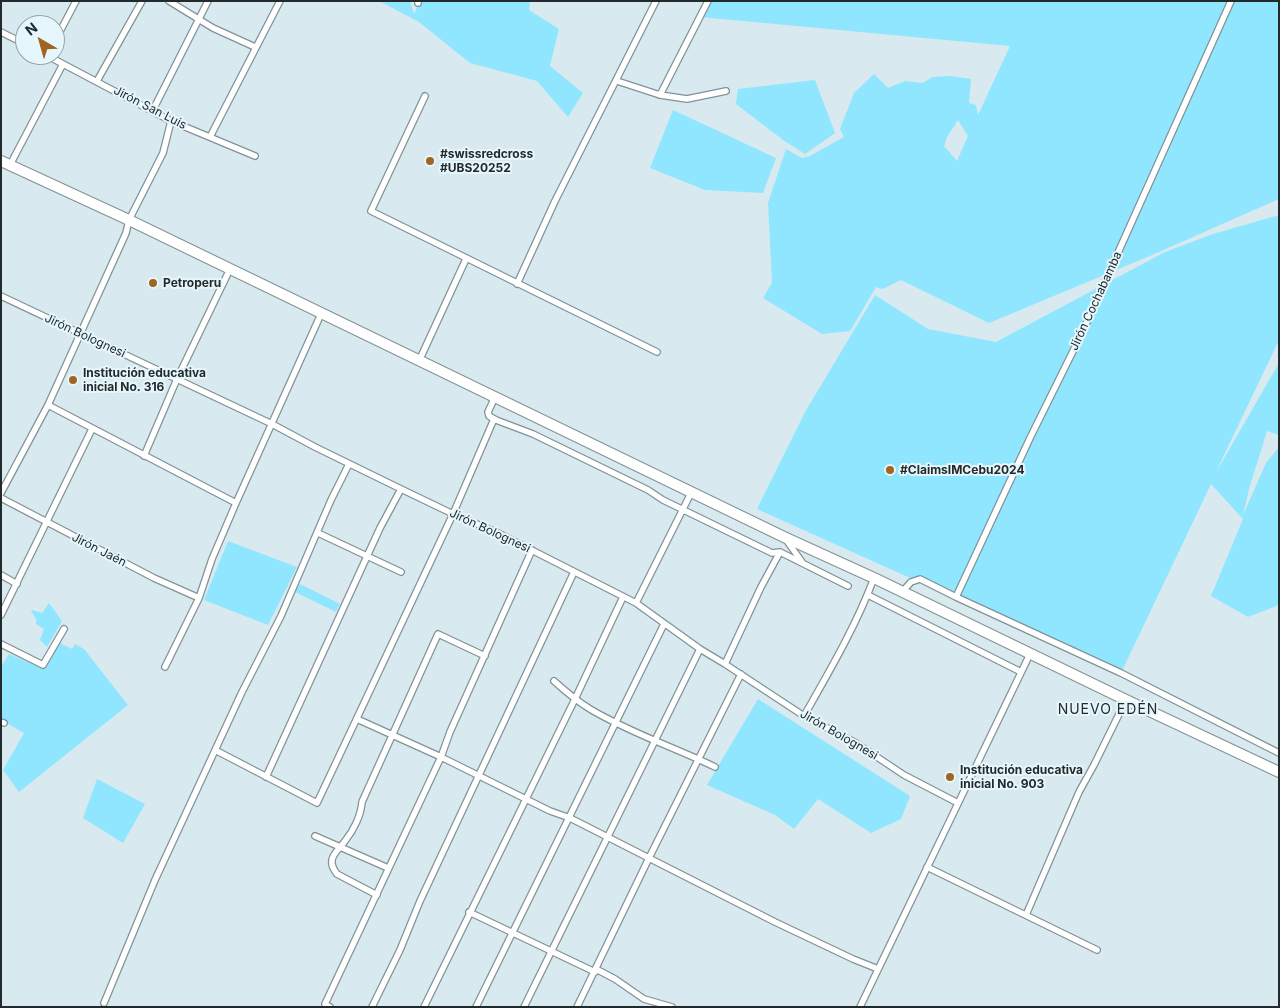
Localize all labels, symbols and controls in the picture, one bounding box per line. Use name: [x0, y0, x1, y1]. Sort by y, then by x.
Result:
north arrow: [15, 15, 65, 65]
text: N: [22, 19, 41, 39]
street label: Jirón San Luis: [111, 83, 189, 133]
place label: #swissredcross #UBS20252: [440, 147, 533, 175]
marker: #swissredcross #UBS20252: [424, 155, 436, 167]
street label: Jirón Cochabamba: [1067, 249, 1125, 353]
place label: Petroperu: [163, 276, 221, 290]
marker: Petroperu: [147, 277, 159, 289]
street label: Jirón Bolognesi: [42, 311, 128, 361]
place label: Institución educativa inicial No. 316: [83, 366, 206, 394]
marker: Institución educativa inicial No. 316: [67, 374, 79, 386]
place label: #ClaimsIMCebu2024: [900, 463, 1025, 477]
marker: #ClaimsIMCebu2024: [884, 464, 896, 476]
street label: Jirón Bolognesi: [447, 506, 533, 556]
street label: Jirón Jaén: [69, 530, 129, 570]
district label: NUEVO EDÉN: [1056, 702, 1160, 718]
street label: Jirón Bolognesi: [797, 707, 881, 763]
place label: Institución educativa inicial No. 903: [960, 763, 1083, 791]
marker: Institución educativa inicial No. 903: [944, 771, 956, 783]

